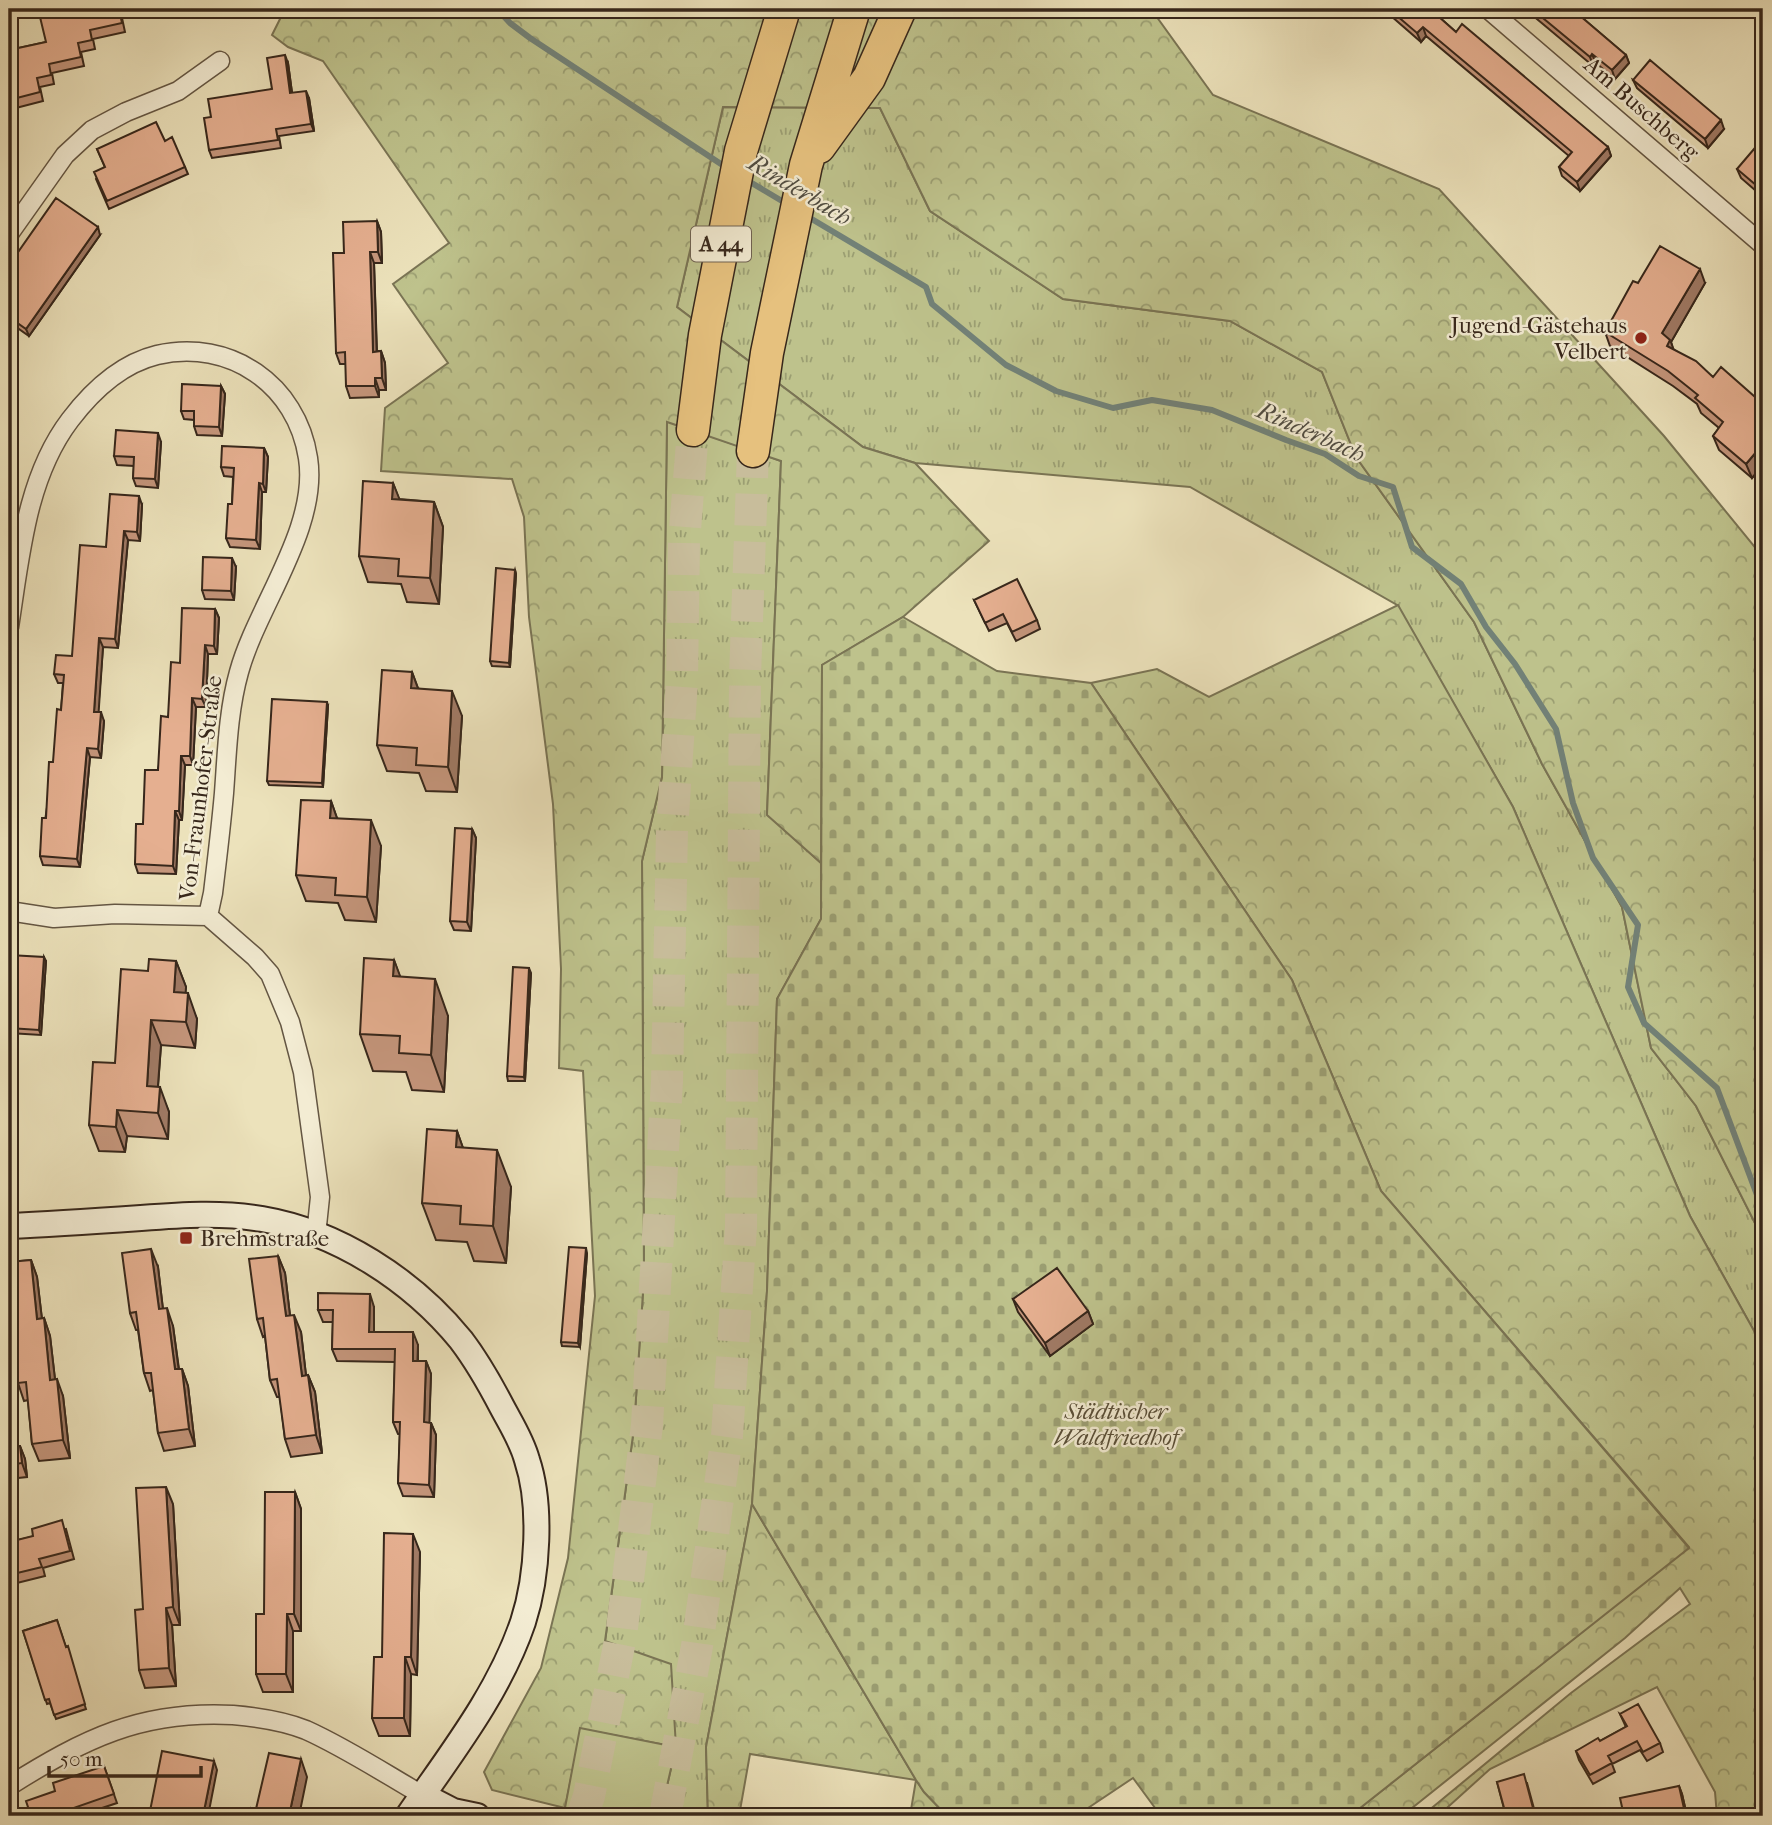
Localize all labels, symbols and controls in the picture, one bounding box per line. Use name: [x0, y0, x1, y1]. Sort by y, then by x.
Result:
street label: Am Buschberg: [1578, 50, 1705, 166]
water label: Rinderbach: [742, 147, 856, 232]
road number: A 44: [691, 226, 751, 262]
place label: Jugend-Gästehaus Velbert: [1448, 312, 1627, 365]
marker: Jugend-Gästehaus Velbert: [1633, 330, 1649, 346]
water label: Rinderbach: [1251, 395, 1369, 468]
street label: Von-Fraunhofer-Straße: [173, 674, 228, 903]
place label: Brehmstraße: [200, 1225, 329, 1252]
marker: Brehmstraße: [178, 1230, 194, 1246]
park label: Städtischer Waldfriedhof: [1054, 1398, 1184, 1451]
scale bar: [49, 1734, 201, 1778]
text: 50 m: [60, 1747, 103, 1771]

